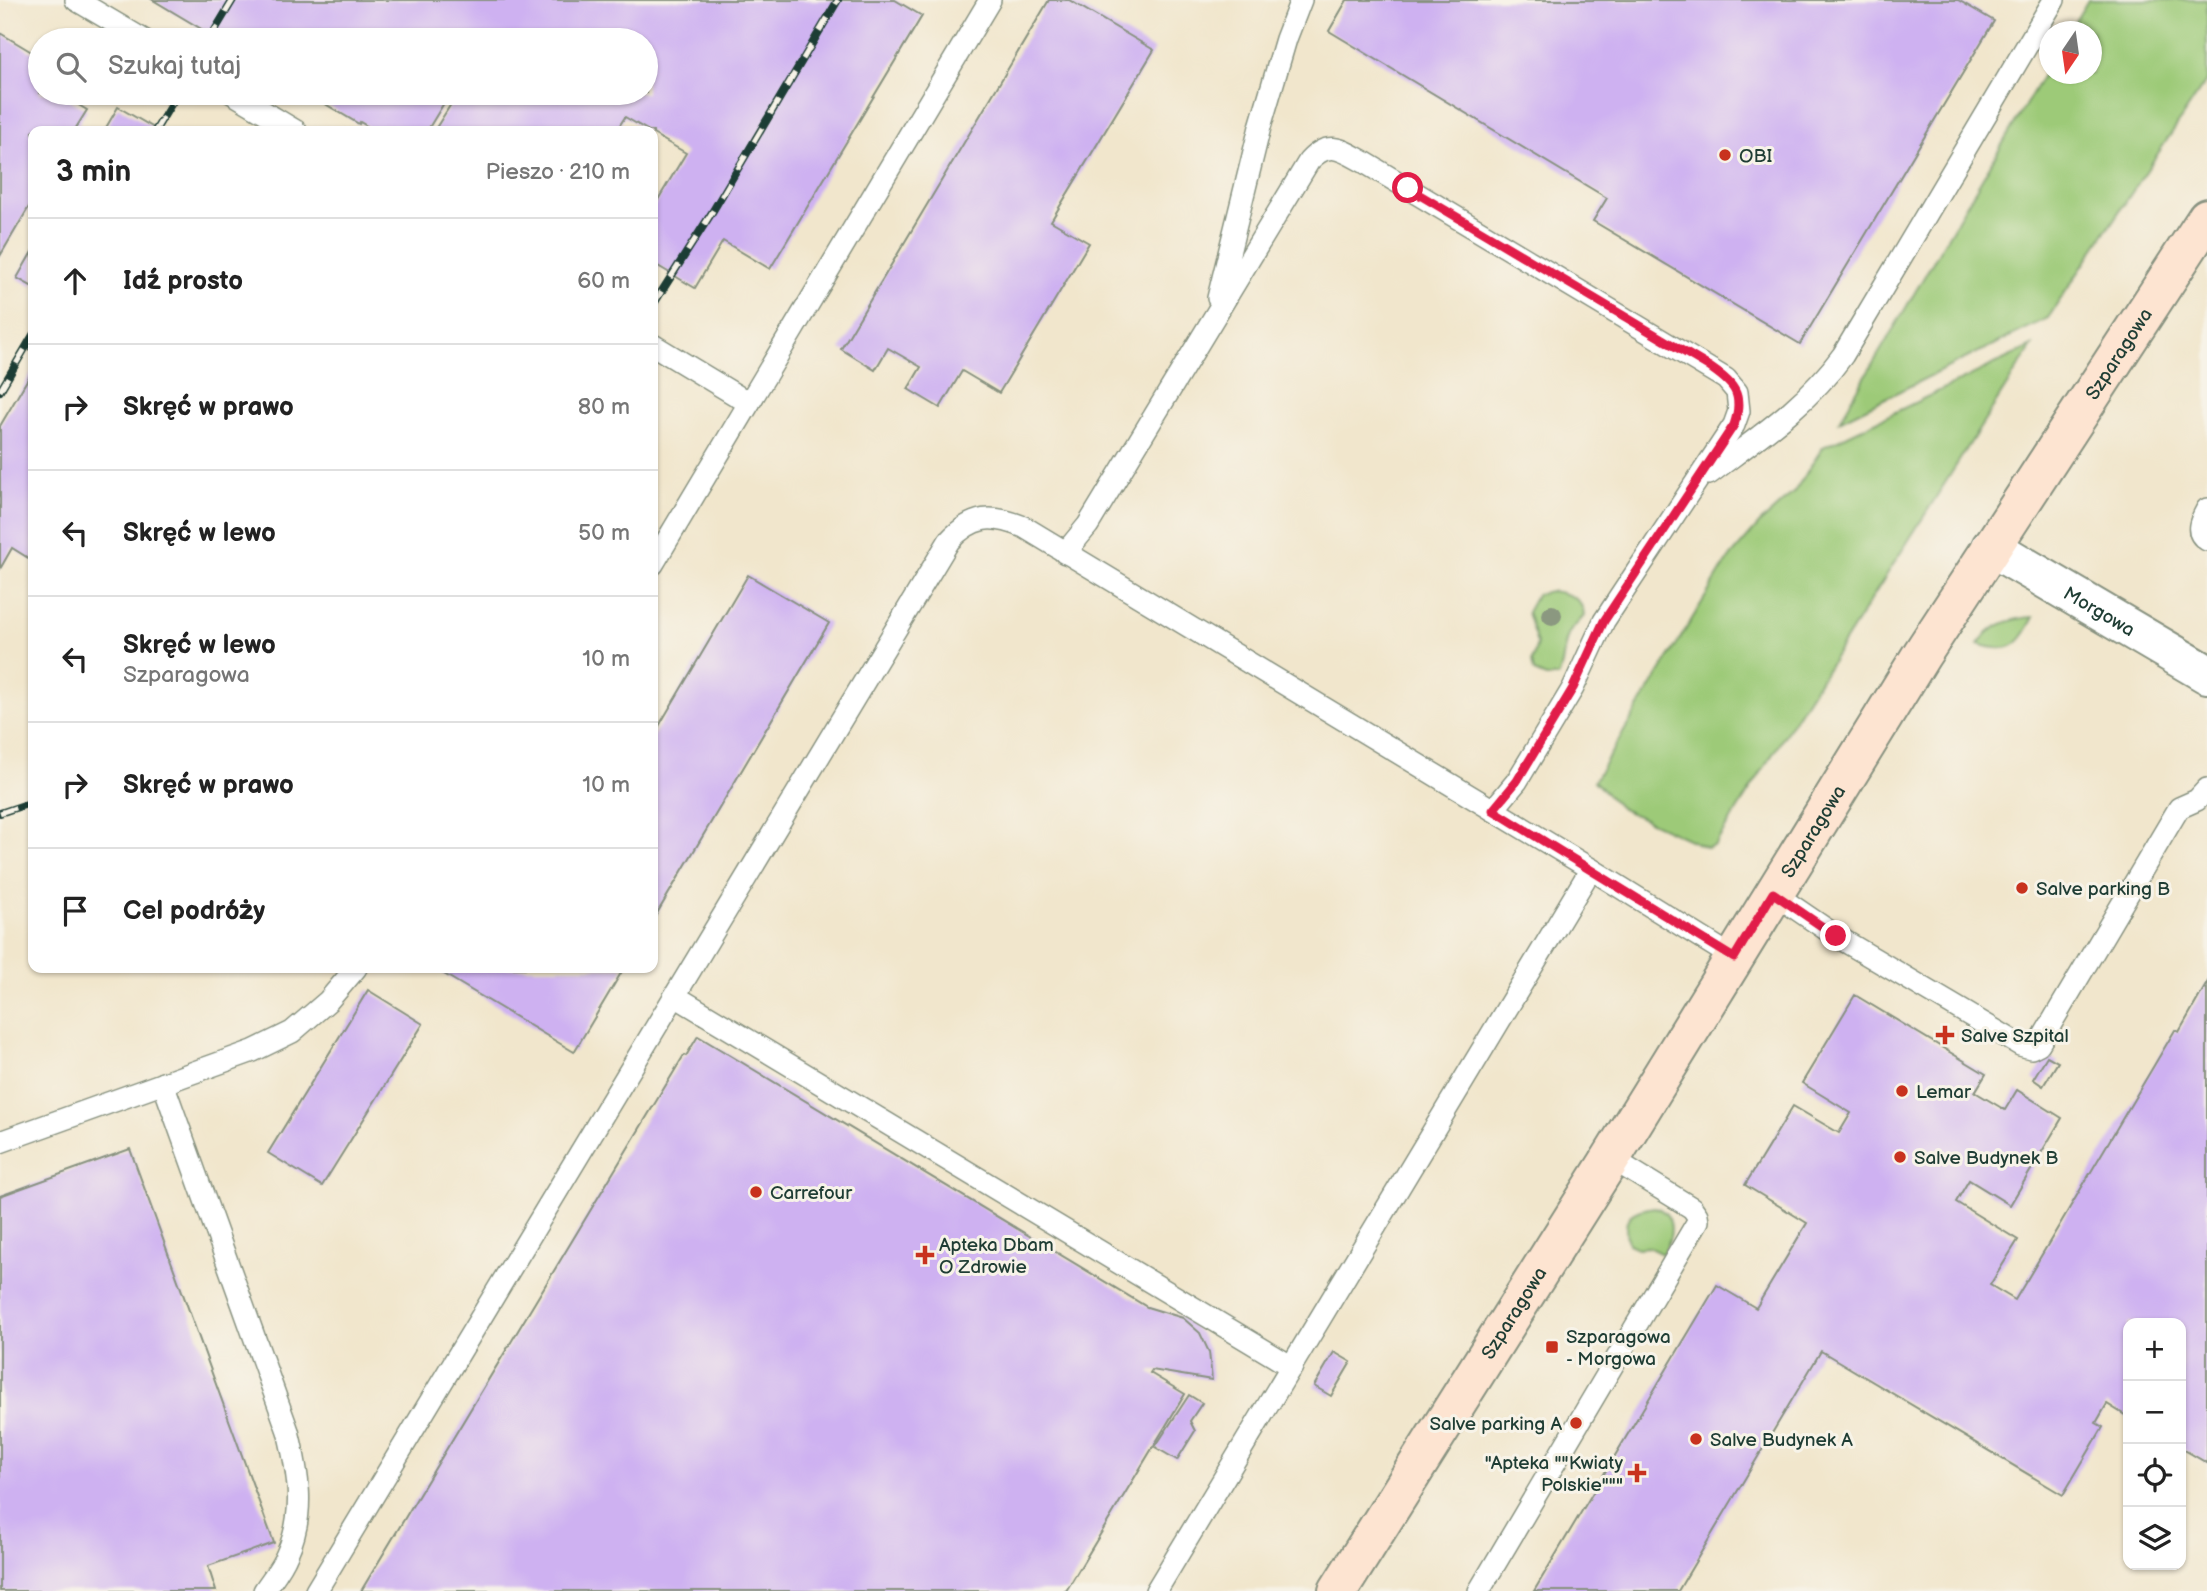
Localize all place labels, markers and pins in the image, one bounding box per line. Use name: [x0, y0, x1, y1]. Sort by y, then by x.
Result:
place label: OBI: [1739, 145, 1772, 168]
marker: OBI: [1717, 147, 1733, 163]
place label: Salve parking B: [2036, 878, 2170, 901]
marker: Salve parking B: [2014, 880, 2030, 896]
marker: Salve Szpital: [1935, 1025, 1955, 1045]
place label: Salve Szpital: [1961, 1025, 2069, 1048]
place label: Lemar: [1916, 1081, 1972, 1104]
marker: Lemar: [1894, 1083, 1910, 1099]
place label: Salve Budynek B: [1914, 1147, 2058, 1170]
marker: Salve Budynek B: [1892, 1149, 1908, 1165]
place label: Carrefour: [770, 1182, 853, 1205]
marker: Carrefour: [748, 1184, 764, 1200]
place label: Apteka Dbam O Zdrowie: [939, 1234, 1054, 1279]
marker: Apteka Dbam O Zdrowie: [917, 1247, 933, 1263]
place label: Szparagowa - Morgowa: [1566, 1326, 1671, 1371]
marker: Szparagowa - Morgowa: [1544, 1339, 1560, 1355]
place label: Salve parking A: [1429, 1413, 1562, 1436]
marker: Salve parking A: [1568, 1415, 1584, 1431]
place label: Salve Budynek A: [1710, 1429, 1853, 1452]
marker: Salve Budynek A: [1688, 1431, 1704, 1447]
place label: "Apteka ""Kwiaty Polskie""": [1485, 1452, 1623, 1497]
marker: "Apteka ""Kwiaty Polskie""": [1629, 1465, 1645, 1481]

